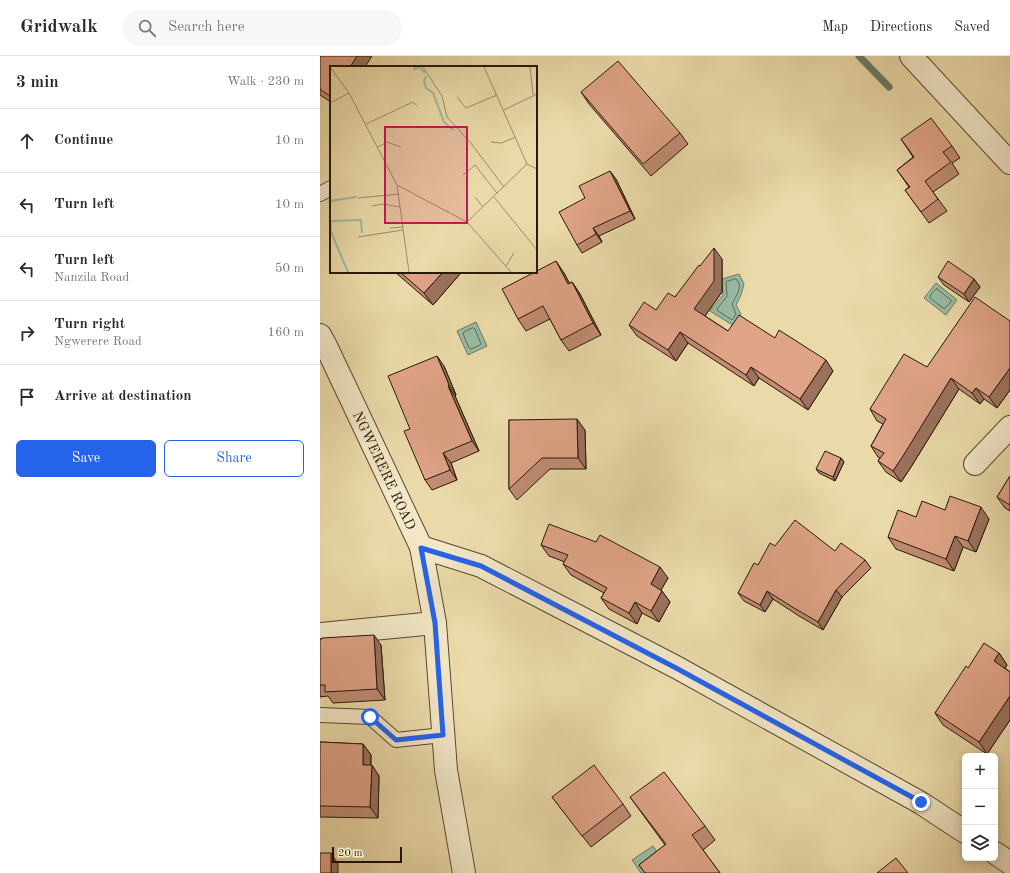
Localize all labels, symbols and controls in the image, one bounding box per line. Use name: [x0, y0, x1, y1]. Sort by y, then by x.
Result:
search box: [122, 10, 402, 46]
icon: search: [136, 17, 158, 39]
text: Gridwalk: [20, 18, 98, 37]
text: Search here: [168, 20, 245, 35]
text: Map: [822, 20, 848, 34]
text: Directions: [870, 20, 932, 34]
text: Saved: [954, 20, 990, 34]
inset map: [330, 66, 537, 273]
text: 3 min: [16, 74, 59, 91]
text: Walk · 230 m: [227, 75, 304, 88]
icon: ahead: [16, 130, 38, 152]
text: Continue: [54, 133, 113, 148]
text: 10 m: [275, 134, 304, 147]
icon: left: [16, 194, 38, 216]
text: Turn left: [54, 197, 114, 212]
text: 10 m: [275, 198, 304, 211]
text: Turn left: [54, 253, 114, 268]
icon: left: [16, 258, 38, 280]
text: 50 m: [275, 262, 304, 275]
text: Nanzila Road: [54, 271, 129, 284]
text: Turn right: [54, 317, 125, 332]
icon: right: [16, 322, 38, 344]
text: 160 m: [267, 326, 304, 339]
text: Ngwerere Road: [54, 335, 142, 348]
icon: arrive: [16, 386, 38, 408]
text: Arrive at destination: [54, 389, 192, 404]
street label: NGWERERE ROAD: [350, 409, 418, 532]
button: Save: [16, 440, 156, 477]
button: Share: [164, 440, 304, 477]
route start: [361, 708, 379, 726]
map controls: [962, 753, 998, 861]
button: +: [962, 753, 998, 789]
button: −: [962, 789, 998, 825]
route end: [912, 793, 930, 811]
button: layers: [962, 825, 998, 861]
scale bar: [332, 845, 402, 864]
text: 20 m: [338, 848, 363, 859]

